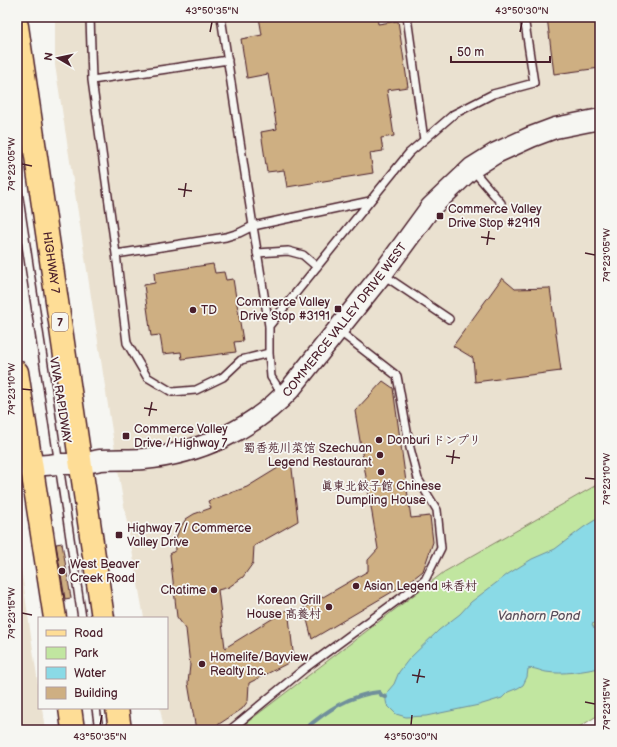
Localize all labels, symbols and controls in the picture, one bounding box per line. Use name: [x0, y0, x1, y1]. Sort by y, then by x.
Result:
text: 43°50'35"N: [185, 5, 239, 17]
text: 43°50'30"N: [495, 5, 549, 17]
north arrow: [38, 38, 78, 78]
scale bar: [451, 38, 550, 64]
text: 50 m: [457, 45, 484, 60]
text: N: [42, 51, 56, 62]
text: 79°23'05"W: [6, 137, 18, 191]
place label: Commerce Valley Drive Stop #2919: [448, 202, 542, 231]
marker: Commerce Valley Drive Stop #2919: [435, 211, 445, 221]
text: 79°23'05"W: [601, 228, 613, 282]
street label: HIGHWAY 7: [39, 231, 63, 295]
street label: COMMERCE VALLEY DRIVE WEST: [279, 239, 410, 400]
place label: Commerce Valley Drive Stop #3191: [236, 295, 331, 324]
place label: TD: [201, 303, 217, 318]
marker: Commerce Valley Drive Stop #3191: [333, 304, 343, 314]
marker: TD: [188, 305, 198, 315]
road number: 7: [52, 313, 68, 331]
street label: VIVA RAPIDWAY: [46, 356, 74, 445]
text: 79°23'10"W: [6, 363, 18, 415]
place label: Commerce Valley Drive / Highway 7: [134, 422, 228, 451]
marker: Commerce Valley Drive / Highway 7: [121, 431, 131, 441]
place label: Donburi ドンプリ: [387, 433, 481, 448]
marker: Donburi ドンプリ: [374, 435, 384, 445]
place label: 蜀香苑川菜馆 Szechuan Legend Restaurant: [244, 441, 372, 470]
marker: 蜀香苑川菜馆 Szechuan Legend Restaurant: [375, 450, 385, 460]
text: 79°23'10"W: [601, 453, 613, 505]
marker: 真東北餃子館 Chinese Dumpling House: [376, 467, 386, 477]
place label: 真東北餃子館 Chinese Dumpling House: [321, 479, 441, 508]
place label: Highway 7 / Commerce Valley Drive: [127, 521, 251, 550]
marker: Highway 7 / Commerce Valley Drive: [114, 530, 124, 540]
place label: West Beaver Creek Road: [70, 557, 140, 586]
marker: West Beaver Creek Road: [57, 566, 67, 576]
place label: Asian Legend 味香村: [364, 579, 477, 594]
marker: Asian Legend 味香村: [351, 581, 361, 591]
place label: Chatime: [161, 583, 206, 598]
marker: Chatime: [209, 585, 219, 595]
text: 79°23'15"W: [6, 587, 18, 639]
place label: Korean Grill House 髙養村: [247, 593, 321, 622]
marker: Korean Grill House 髙養村: [324, 602, 334, 612]
water label: Vanhorn Pond: [498, 608, 581, 624]
legend: [38, 617, 168, 709]
text: Road: [74, 626, 103, 641]
text: Park: [74, 646, 98, 661]
place label: Homelife/Bayview Realty Inc.: [210, 650, 308, 679]
marker: Homelife/Bayview Realty Inc.: [197, 659, 207, 669]
text: Water: [74, 666, 106, 681]
text: 79°23'15"W: [601, 678, 613, 730]
text: Building: [74, 686, 118, 701]
text: 43°50'35"N: [73, 731, 127, 743]
text: 43°50'30"N: [384, 731, 438, 743]

